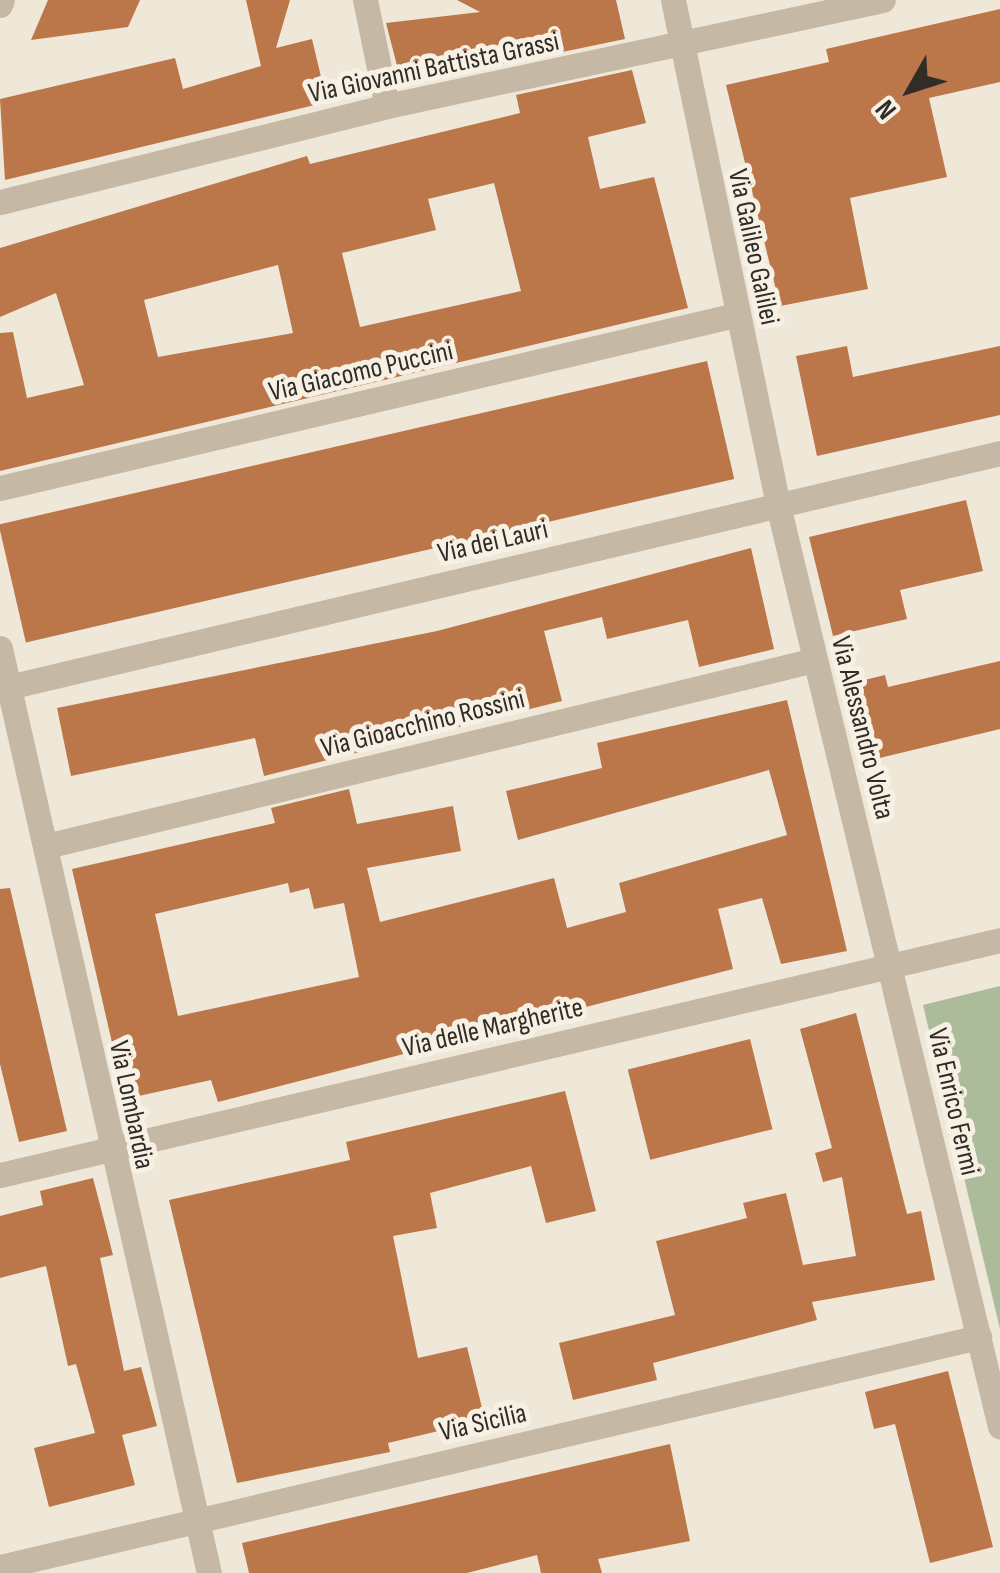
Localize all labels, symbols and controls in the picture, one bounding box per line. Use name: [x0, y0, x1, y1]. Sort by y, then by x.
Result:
street label: Via Giovanni Battista Grassi: [306, 25, 562, 111]
north arrow: [860, 40, 960, 140]
text: N: [869, 93, 904, 125]
street label: Via Galileo Galilei: [720, 166, 786, 328]
street label: Via Giacomo Puccini: [266, 334, 456, 410]
street label: Via dei Lauri: [435, 513, 551, 571]
street label: Via Alessandro Volta: [823, 633, 901, 823]
street label: Via Gioacchino Rossini: [318, 682, 528, 766]
street label: Via delle Margherite: [400, 991, 586, 1065]
street label: Via Enrico Fermi: [920, 1025, 986, 1179]
street label: Via Lombardia: [101, 1038, 161, 1172]
street label: Via Sicilia: [436, 1397, 530, 1449]

